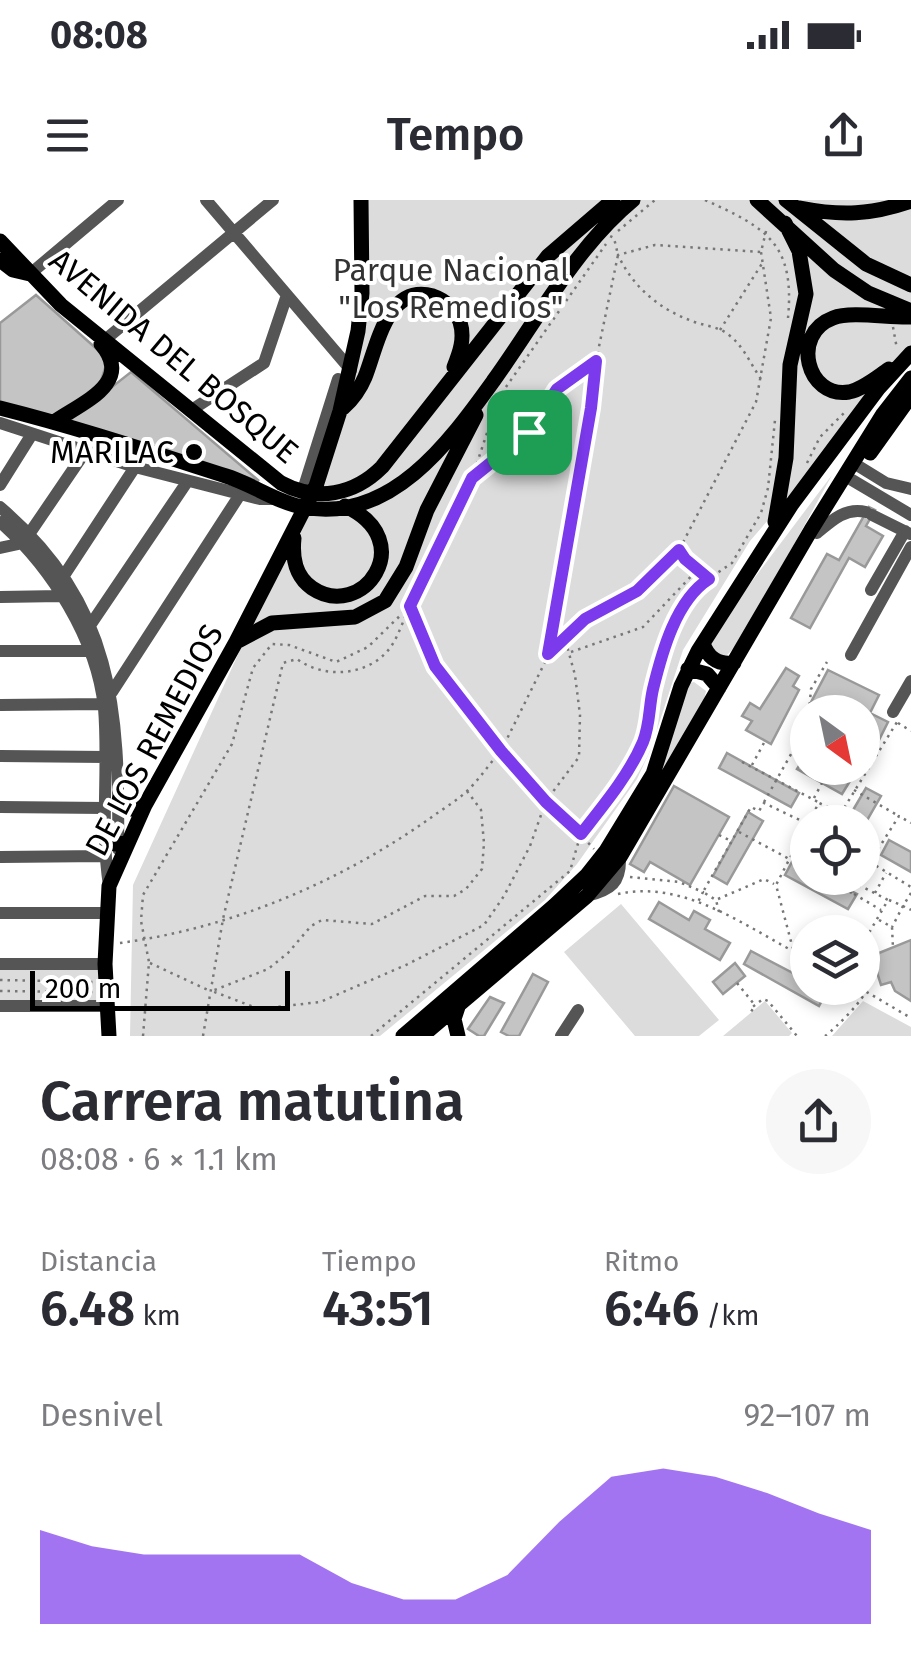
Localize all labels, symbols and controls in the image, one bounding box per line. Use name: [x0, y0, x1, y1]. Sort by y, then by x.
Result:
text: 08:08: [50, 12, 148, 58]
icon: menu: [40, 108, 95, 163]
text: Tempo: [387, 108, 524, 162]
icon: share: [816, 108, 871, 163]
street label: AVENIDA DEL BOSQUE: [42, 241, 306, 471]
park label: Parque Nacional "Los Remedios": [333, 251, 569, 326]
pin: [487, 390, 572, 475]
icon: arrive: [502, 405, 557, 460]
place label: MARILAC: [50, 433, 174, 471]
marker: MARILAC: [183, 441, 205, 463]
street label: DE LOS REMEDIOS: [77, 618, 231, 862]
north arrow: [790, 695, 880, 785]
map controls: [790, 695, 880, 1005]
button: locate: [790, 805, 880, 895]
button: layers: [790, 915, 880, 1005]
scale bar: [30, 966, 290, 1010]
text: 200 m: [45, 972, 122, 1005]
text: Carrera matutina: [40, 1069, 464, 1135]
button: share: [766, 1069, 871, 1174]
text: 08:08 · 6 × 1.1 km: [40, 1140, 278, 1178]
text: Distancia: [40, 1245, 157, 1278]
text: Tiempo: [322, 1245, 417, 1278]
text: Ritmo: [604, 1245, 679, 1278]
text: 6.48: [40, 1278, 135, 1338]
text: 43:51: [322, 1278, 434, 1338]
text: 6:46: [604, 1278, 699, 1338]
text: km: [135, 1299, 181, 1332]
text: /km: [699, 1299, 760, 1332]
text: Desnivel: [40, 1396, 163, 1434]
text: 92–107 m: [743, 1396, 871, 1434]

